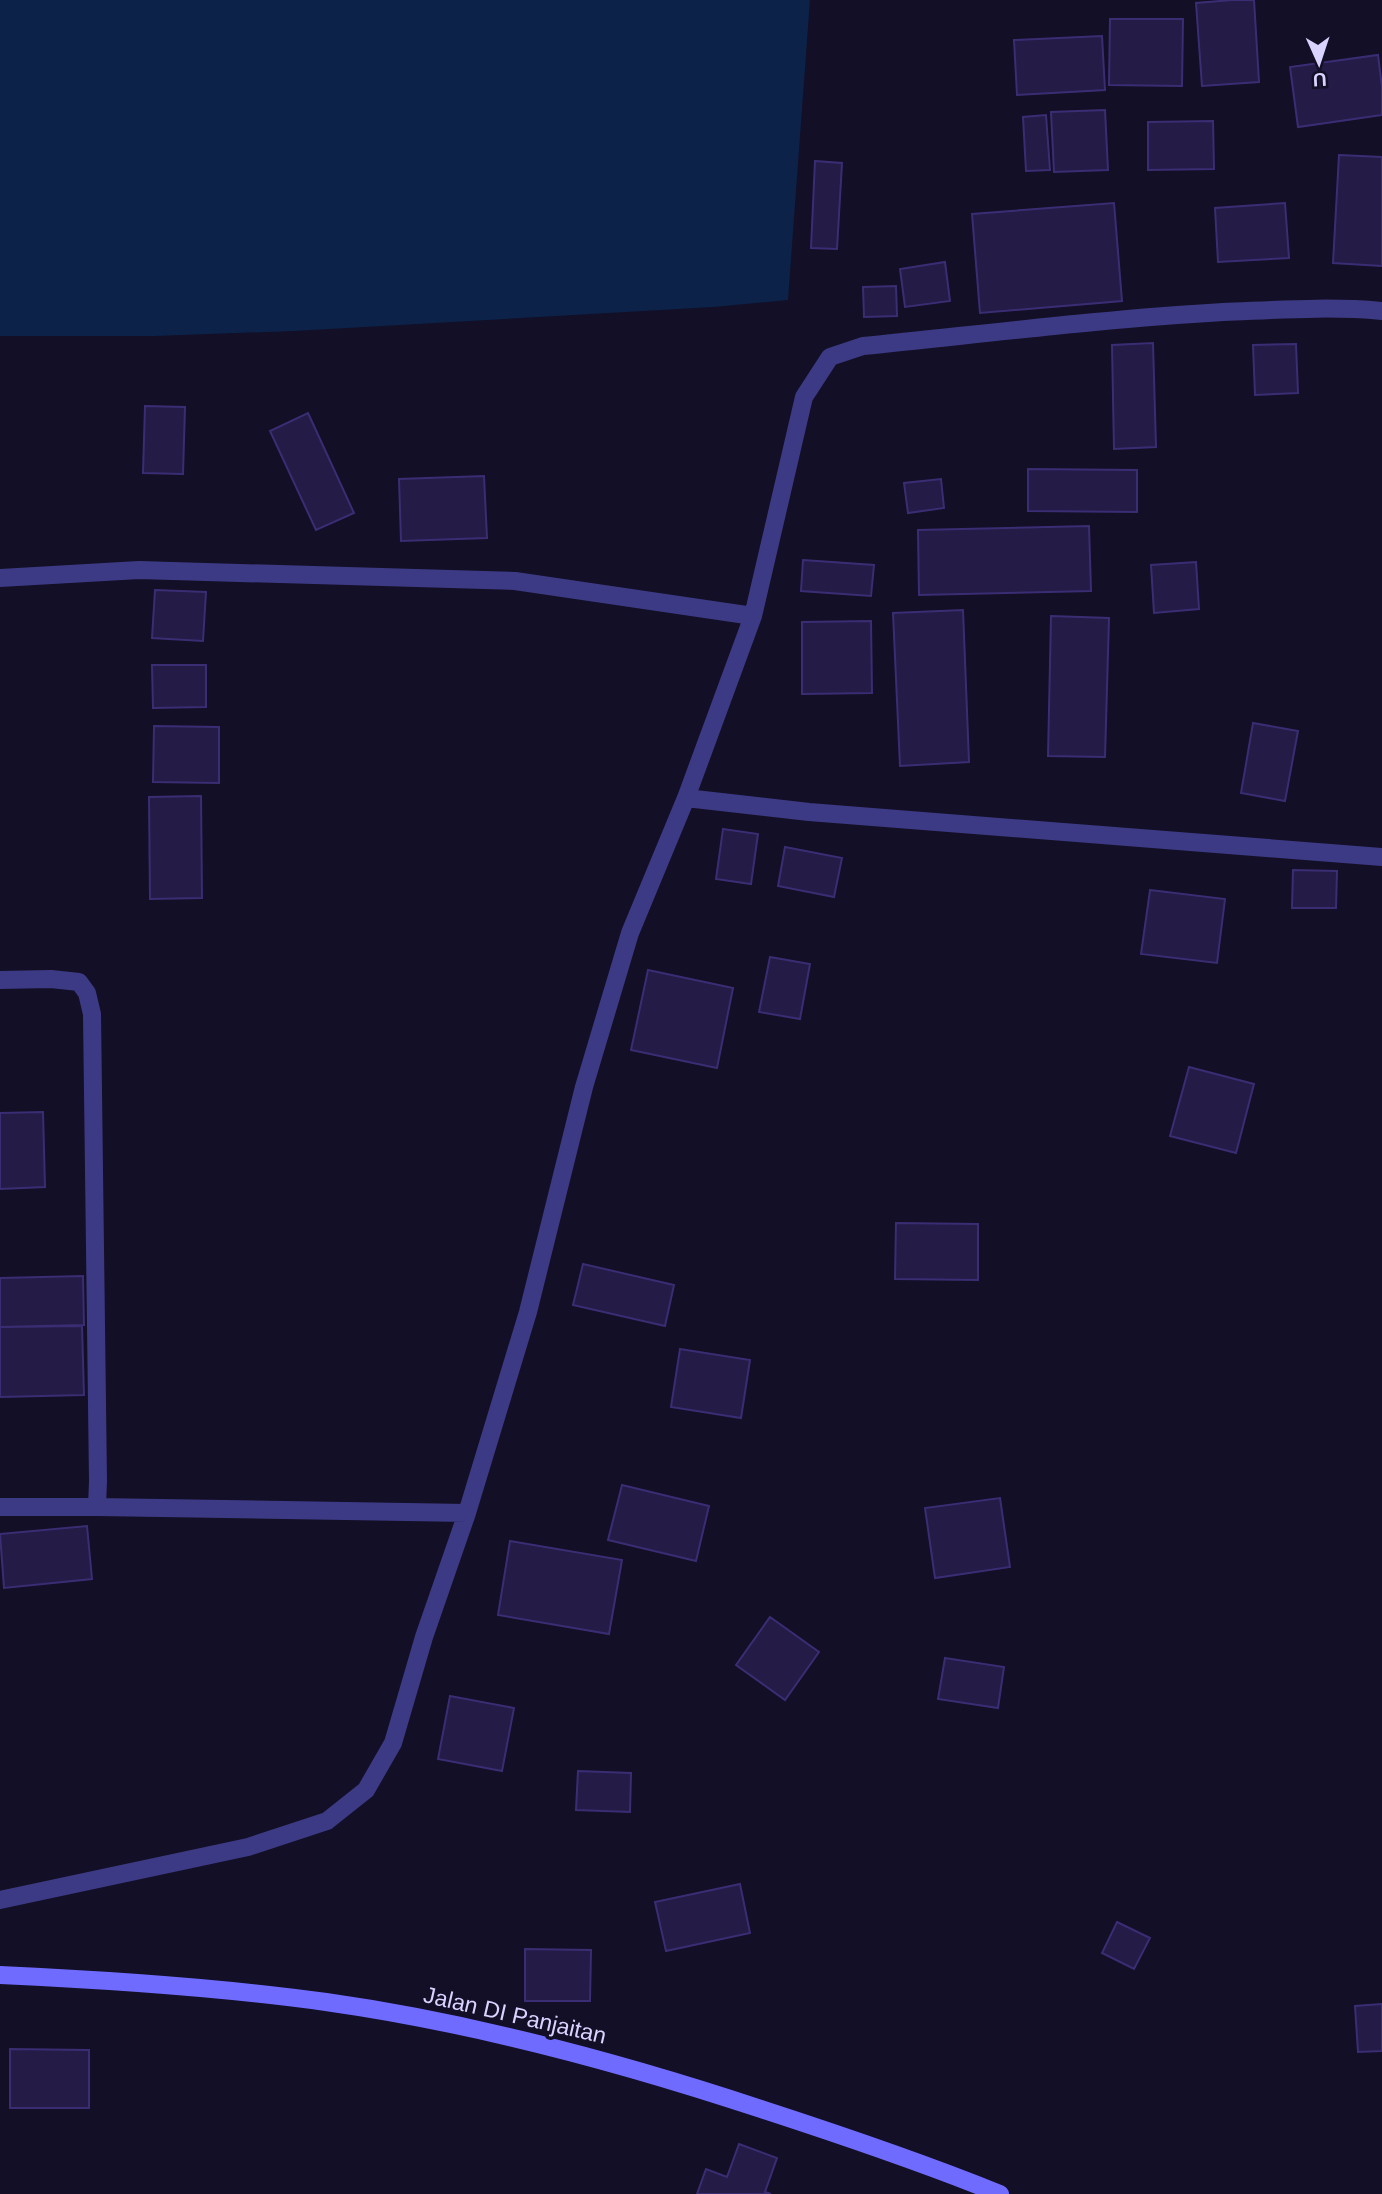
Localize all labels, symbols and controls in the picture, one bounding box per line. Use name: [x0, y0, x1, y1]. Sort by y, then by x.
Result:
north arrow: [1284, 28, 1354, 98]
text: U: [1312, 69, 1327, 90]
street label: Jalan DI Panjaitan: [421, 1981, 609, 2049]

